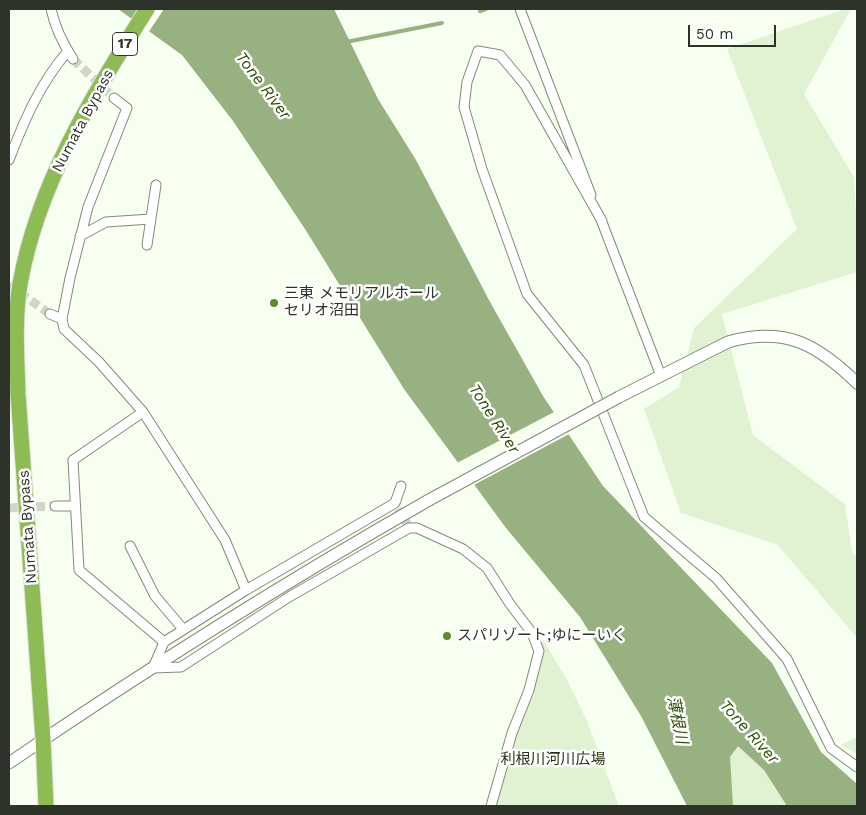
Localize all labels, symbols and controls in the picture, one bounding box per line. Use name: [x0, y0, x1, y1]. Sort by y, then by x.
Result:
scale bar: [691, 15, 778, 47]
text: 50 m: [696, 25, 733, 43]
road number: 17: [112, 33, 138, 56]
water label: Tone River: [231, 49, 295, 123]
street label: Numata Bypass: [48, 67, 118, 175]
place label: 三東 メモリアルホール セリオ沼田: [284, 285, 439, 320]
marker: 三東 メモリアルホール セリオ沼田: [268, 297, 280, 309]
water label: Tone River: [464, 380, 524, 458]
street label: Numata Bypass: [15, 470, 41, 584]
place label: スパリゾート;ゆにーいく: [457, 627, 626, 645]
marker: スパリゾート;ゆにーいく: [441, 630, 453, 642]
water label: 薄根川: [663, 695, 691, 745]
water label: Tone River: [715, 696, 783, 768]
park label: 利根川河川広場: [501, 751, 605, 769]

